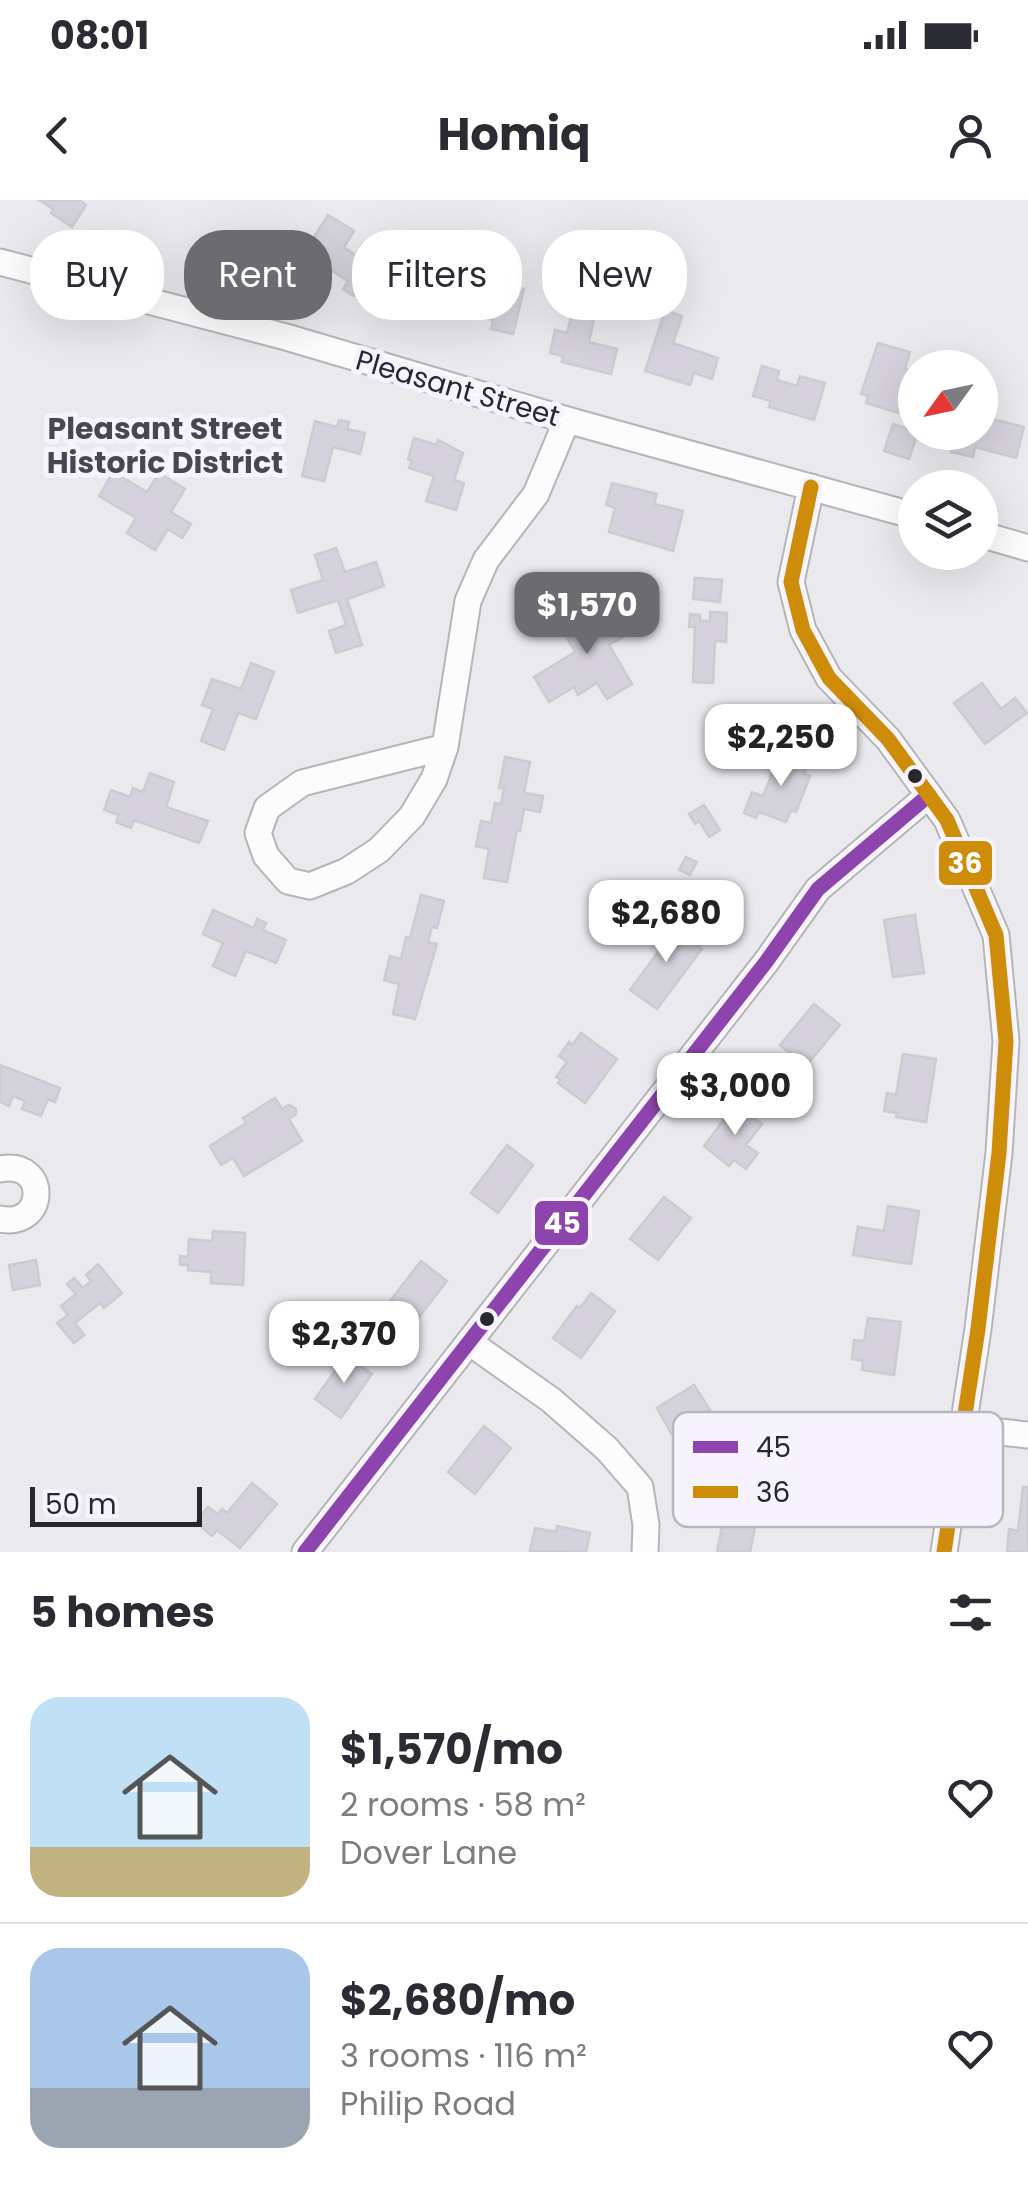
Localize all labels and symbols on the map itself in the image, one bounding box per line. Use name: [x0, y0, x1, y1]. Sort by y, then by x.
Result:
street label: Pleasant Street: [351, 341, 564, 436]
north arrow: [898, 350, 998, 450]
district label: Pleasant Street Historic District: [47, 407, 283, 484]
pin: $1,570: [506, 572, 668, 657]
pin: $2,250: [700, 704, 862, 789]
unlabelled marker: [905, 766, 925, 786]
line badge: 36: [937, 839, 994, 887]
text: 36: [948, 844, 982, 883]
pin: $2,680: [585, 880, 747, 965]
pin: $3,000: [654, 1053, 816, 1138]
line badge: 45: [533, 1199, 590, 1247]
text: 45: [543, 1204, 581, 1243]
pin: $2,370: [263, 1301, 425, 1386]
unlabelled marker: [477, 1309, 497, 1329]
legend: [673, 1412, 1003, 1527]
text: 45: [756, 1428, 791, 1467]
text: 36: [756, 1473, 790, 1512]
scale bar: [30, 1482, 202, 1526]

